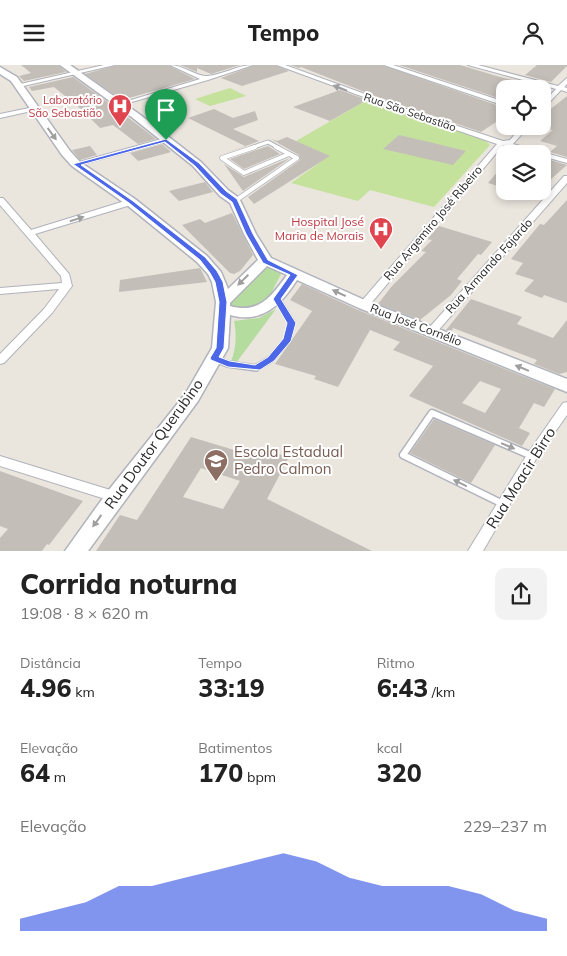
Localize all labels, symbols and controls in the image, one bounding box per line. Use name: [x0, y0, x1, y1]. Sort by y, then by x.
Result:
icon: menu: [20, 19, 48, 47]
text: Tempo: [248, 19, 319, 47]
icon: person: [519, 19, 547, 47]
map controls: [496, 80, 551, 200]
button: locate: [496, 80, 551, 135]
one-way arrow: [332, 84, 347, 92]
pin: [145, 89, 187, 140]
street label: Rua São Sebastião: [362, 90, 458, 134]
place label: Laboratório São Sebastião: [29, 93, 102, 120]
hospital icon: Laboratório São Sebastião: [107, 93, 133, 127]
icon: arrive: [152, 96, 180, 124]
one-way arrow: [47, 127, 57, 141]
button: layers: [496, 145, 551, 200]
street label: Rua Argemiro José Ribeiro: [380, 162, 485, 283]
one-way arrow: [70, 214, 85, 222]
place label: Hospital José Maria de Morais: [275, 214, 364, 243]
street label: Rua Armando Fajardo: [442, 215, 535, 316]
hospital icon: Hospital José Maria de Morais: [368, 216, 394, 250]
one-way arrow: [237, 274, 249, 286]
one-way arrow: [332, 289, 346, 297]
street label: Rua José Cornélio: [368, 300, 464, 349]
one-way arrow: [515, 363, 529, 371]
street label: Rua Doutor Querubino: [100, 375, 207, 512]
street label: Rua Moacir Birro: [482, 424, 559, 532]
place label: Escola Estadual Pedro Calmon: [234, 442, 343, 478]
one-way arrow: [501, 442, 516, 450]
school or university icon: Escola Estadual Pedro Calmon: [203, 448, 229, 482]
one-way arrow: [452, 479, 467, 487]
one-way arrow: [92, 514, 102, 528]
text: Corrida noturna: [20, 566, 237, 601]
button: share: [495, 568, 547, 620]
text: 19:08 · 8 × 620 m: [20, 603, 149, 623]
text: Distância: [20, 654, 81, 672]
text: Tempo: [198, 654, 242, 672]
text: Ritmo: [377, 654, 415, 672]
text: 4.96: [20, 672, 72, 703]
text: 33:19: [198, 672, 265, 703]
text: 6:43: [377, 672, 428, 703]
text: km: [72, 683, 95, 701]
text: /km: [428, 683, 455, 701]
text: Elevação: [20, 739, 78, 757]
text: Batimentos: [198, 739, 272, 757]
text: kcal: [377, 739, 402, 757]
text: 64: [20, 757, 50, 788]
text: 170: [198, 757, 243, 788]
text: 320: [377, 757, 422, 788]
text: m: [50, 768, 66, 786]
text: bpm: [243, 768, 276, 786]
text: Elevação: [20, 816, 86, 836]
text: 229–237 m: [463, 816, 547, 836]

